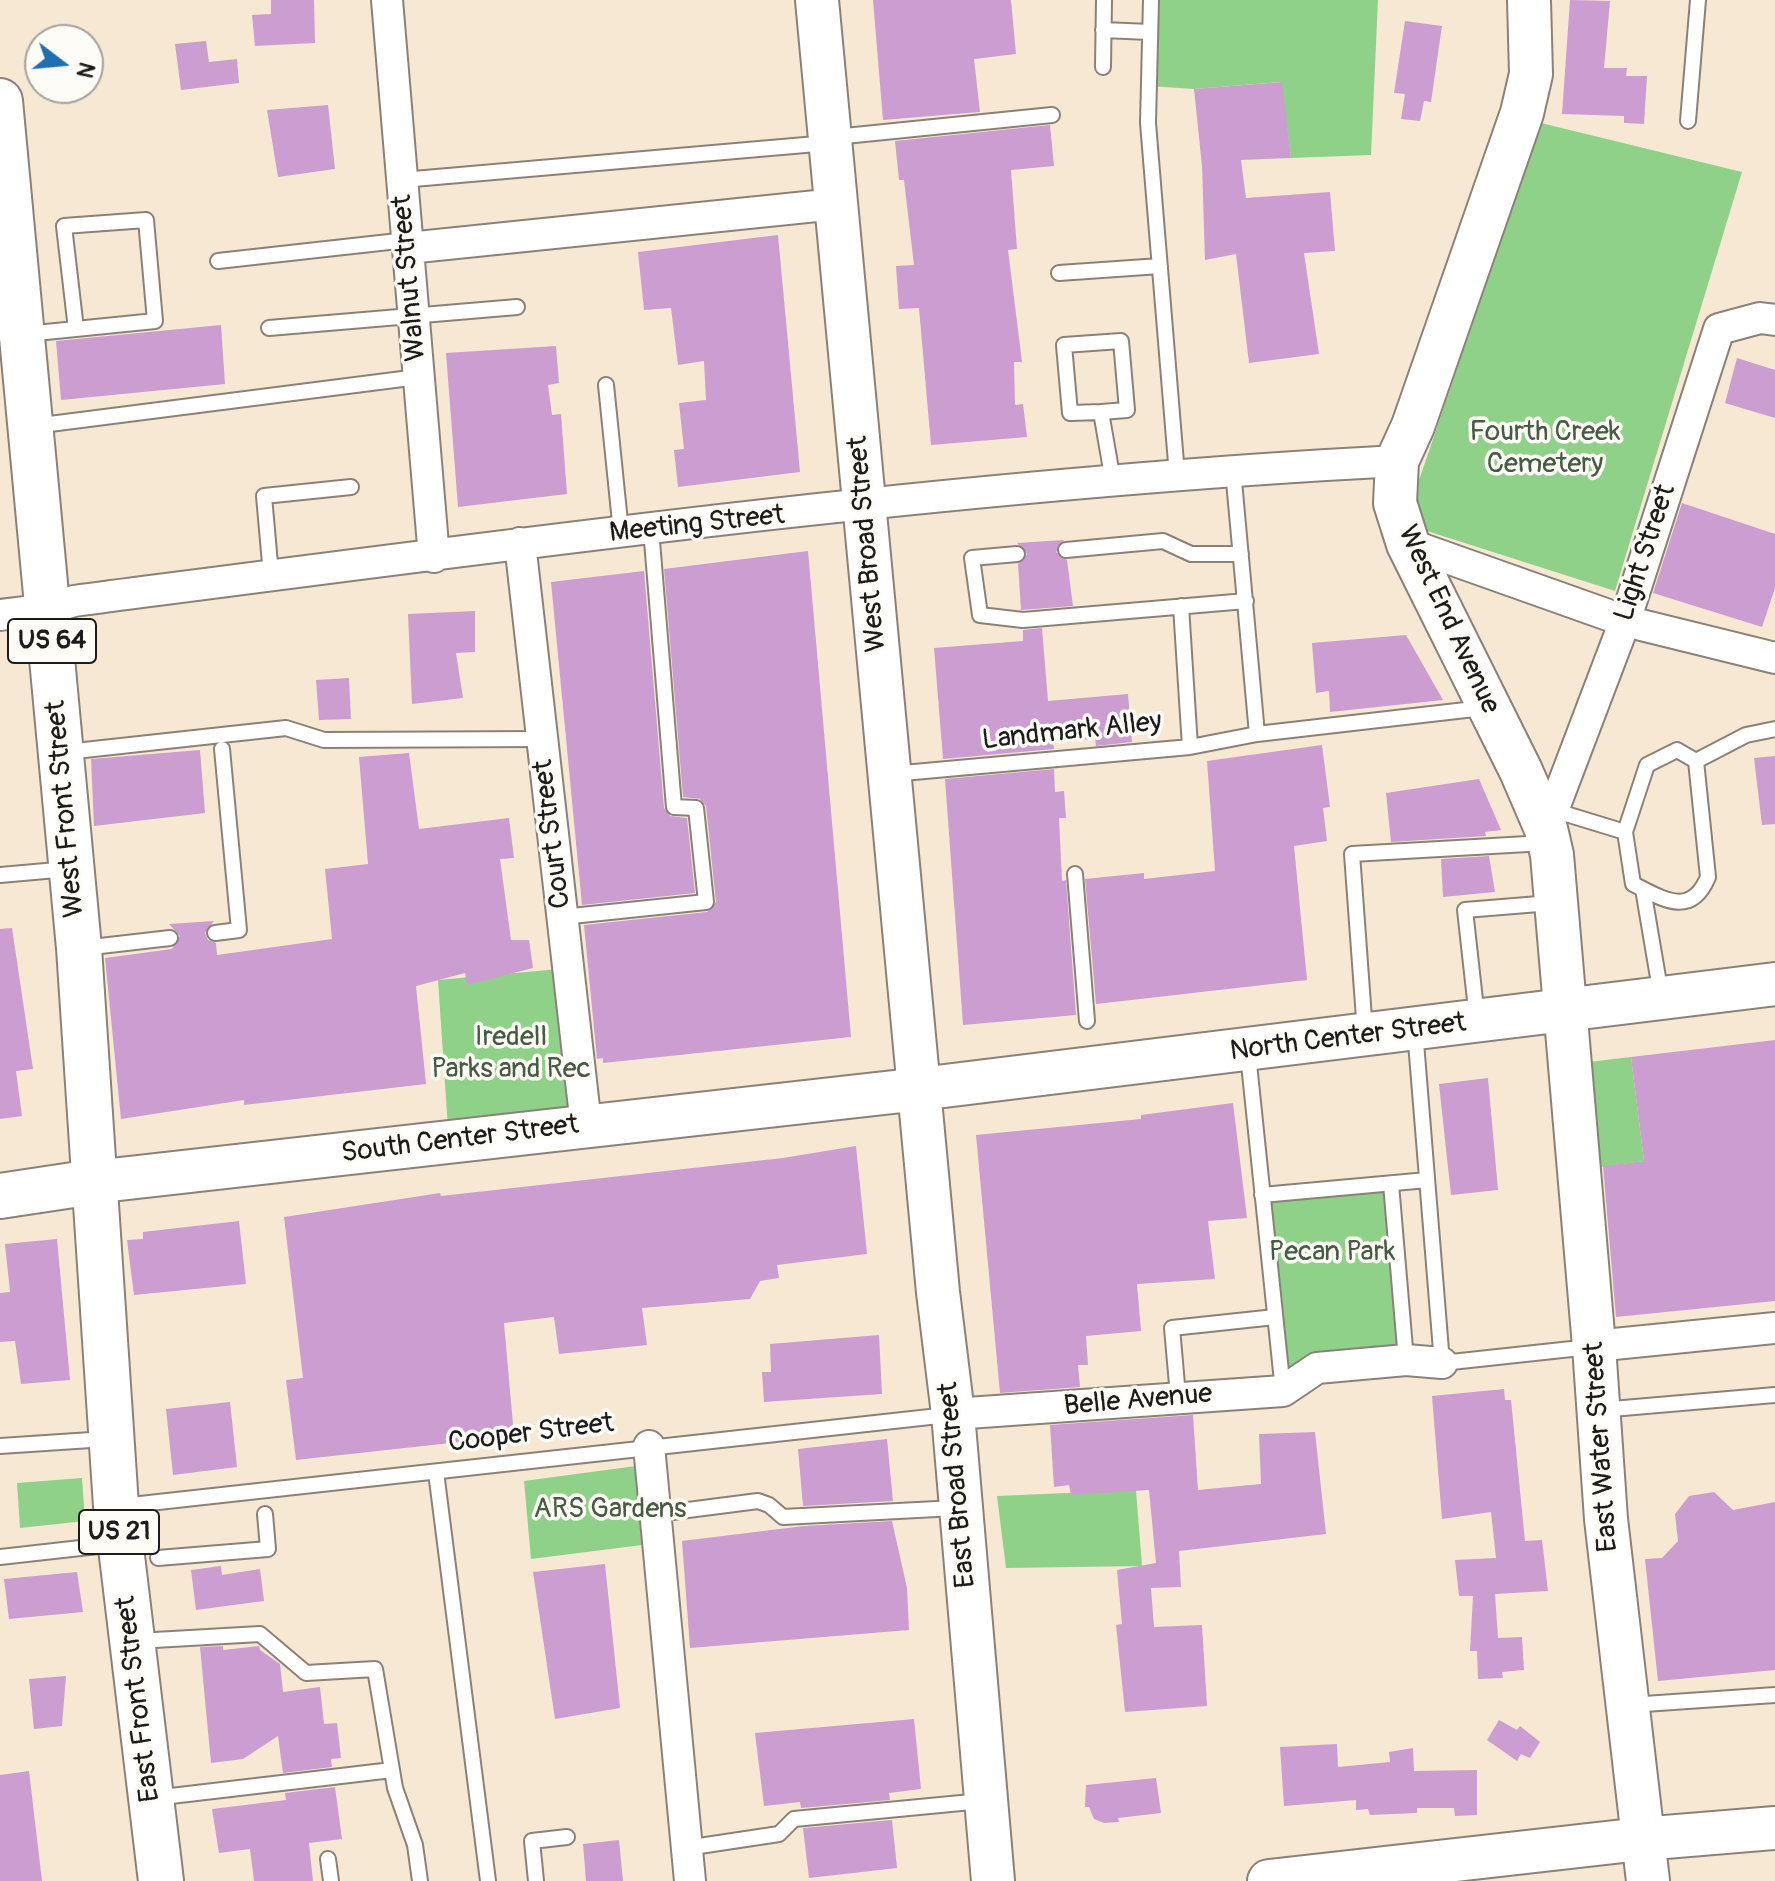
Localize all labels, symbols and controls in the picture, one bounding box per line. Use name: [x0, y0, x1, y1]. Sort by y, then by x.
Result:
north arrow: [24, 24, 104, 104]
text: N: [70, 59, 101, 81]
street label: Walnut Street: [386, 193, 434, 363]
park label: Fourth Creek Cemetery: [1469, 416, 1621, 482]
street label: West Broad Street: [842, 435, 894, 653]
street label: Light Street: [1608, 480, 1684, 626]
street label: Meeting Street: [608, 499, 786, 551]
street label: West End Avenue: [1390, 521, 1506, 719]
road number: US 64: [8, 619, 96, 663]
street label: West Front Street: [40, 699, 92, 919]
street label: Landmark Alley: [981, 706, 1163, 758]
street label: Court Street: [527, 758, 579, 910]
street label: North Center Street: [1228, 1007, 1468, 1069]
park label: Iredell Parks and Rec: [431, 1021, 591, 1087]
street label: South Center Street: [339, 1109, 581, 1171]
park label: Pecan Park: [1269, 1236, 1395, 1270]
street label: East Water Street: [1578, 1341, 1626, 1553]
street label: Belle Avenue: [1062, 1378, 1214, 1424]
street label: East Broad Street: [932, 1381, 984, 1589]
street label: Cooper Street: [446, 1407, 616, 1461]
park label: ARS Gardens: [534, 1493, 686, 1527]
road number: US 21: [79, 1510, 159, 1554]
street label: East Front Street: [110, 1594, 168, 1804]

